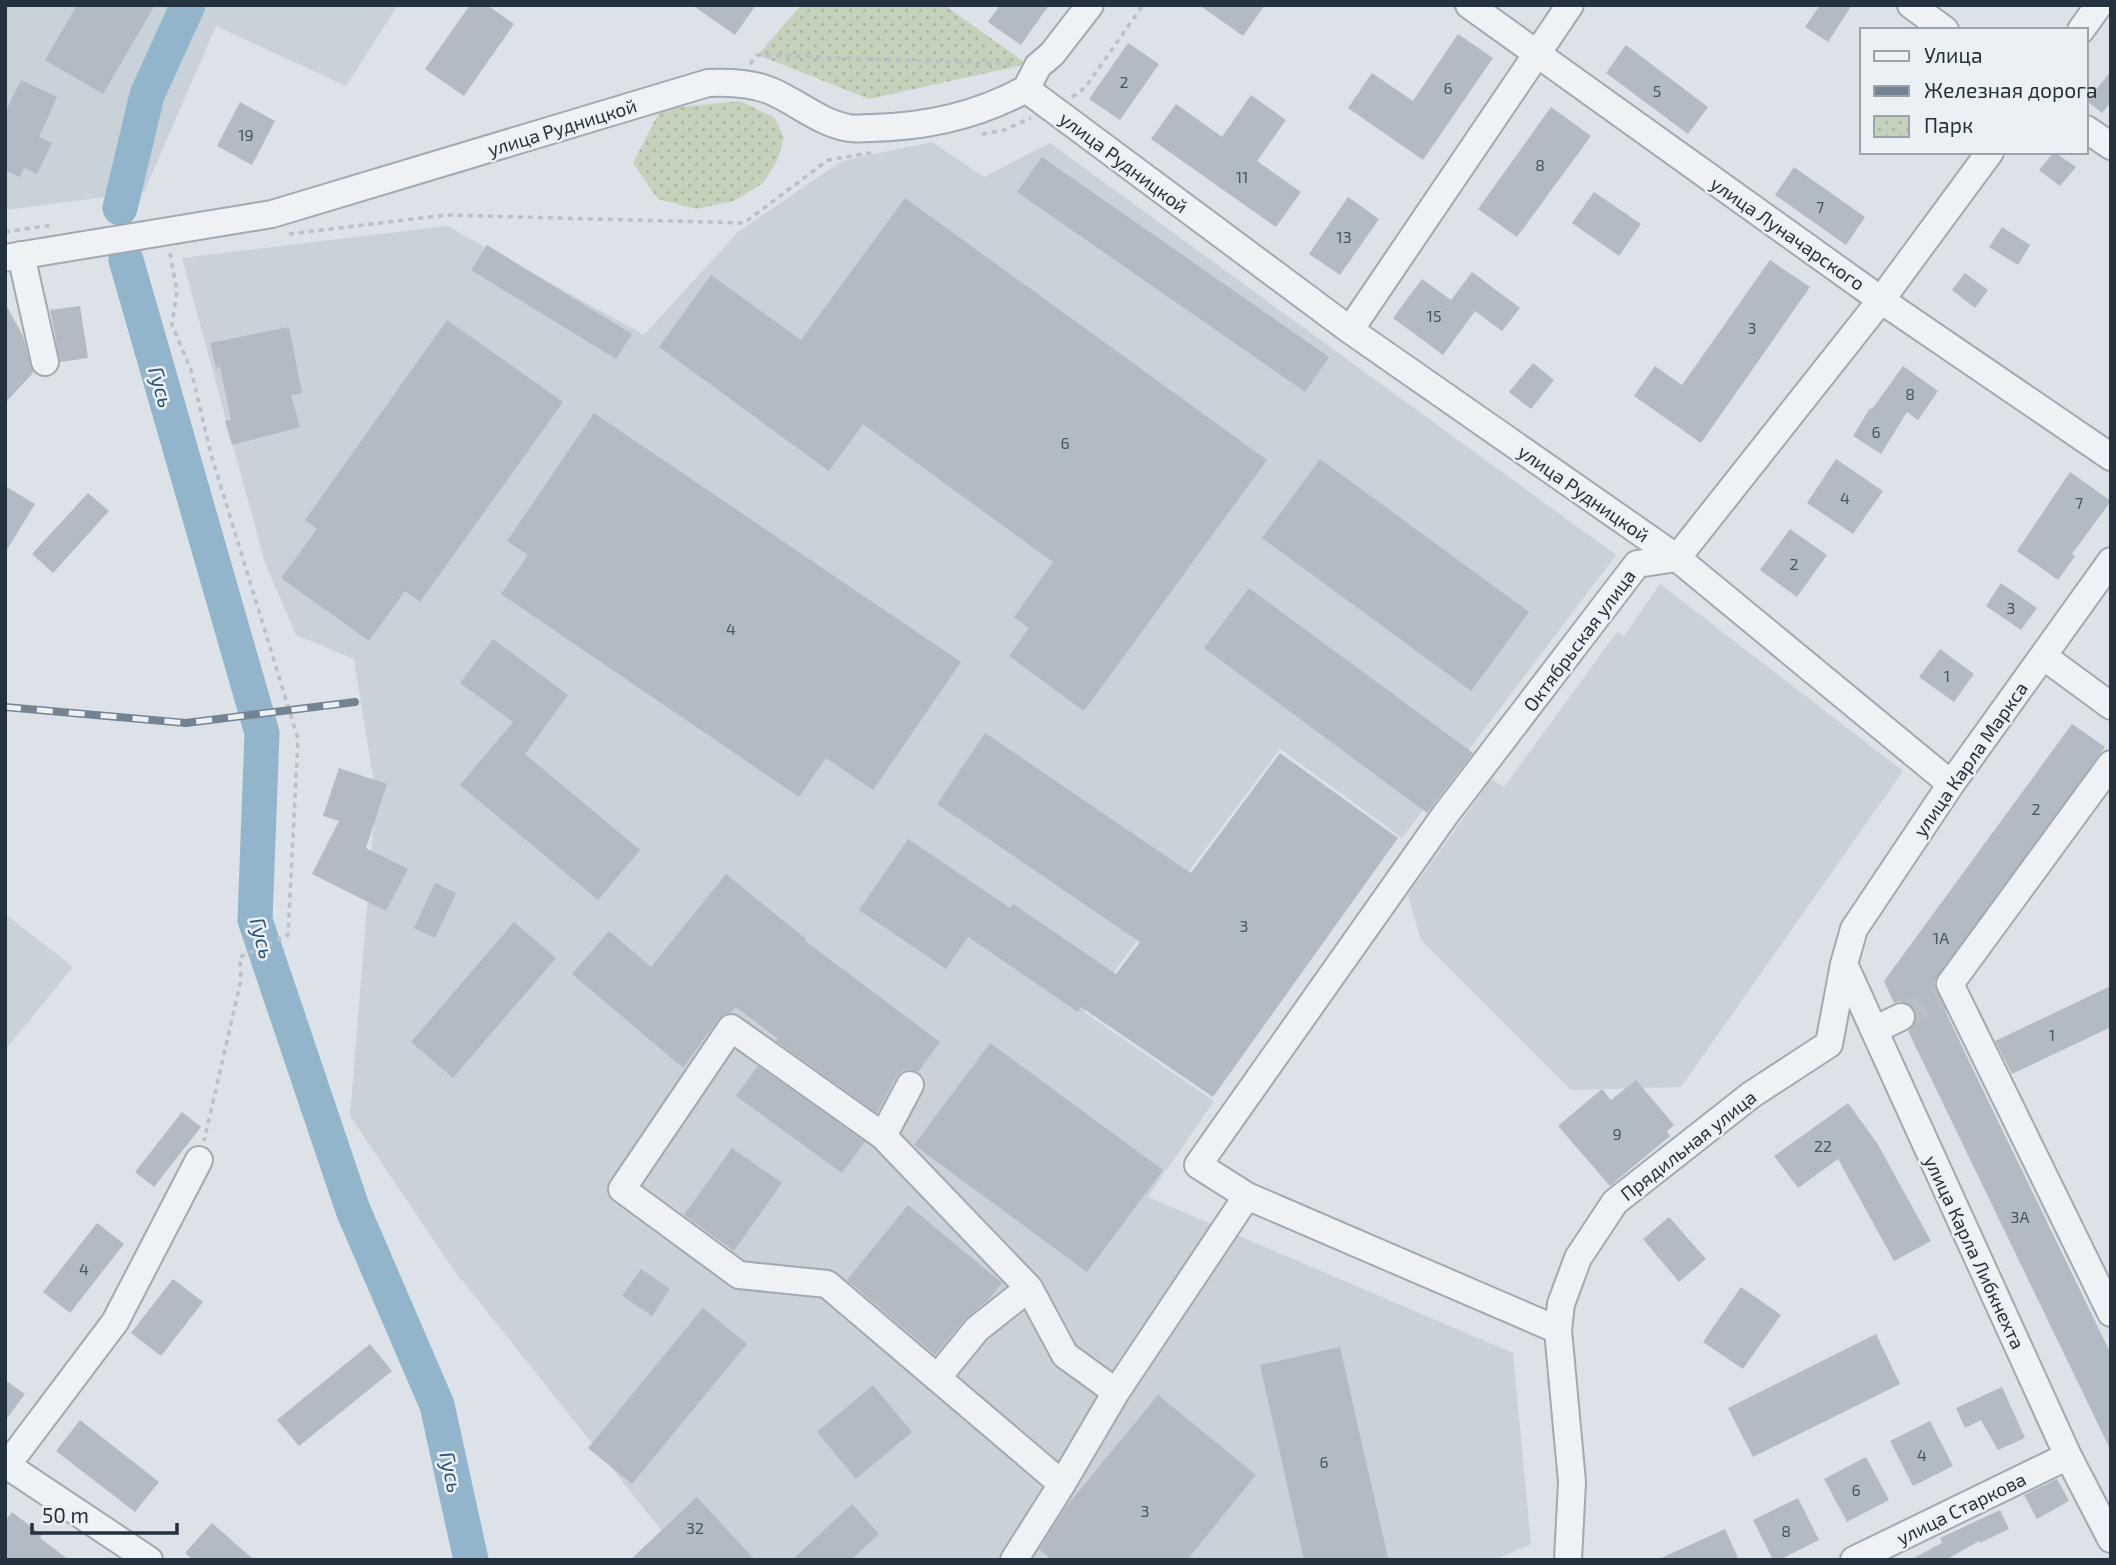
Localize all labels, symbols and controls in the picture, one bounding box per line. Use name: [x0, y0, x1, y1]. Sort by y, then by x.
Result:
legend: [1860, 28, 2088, 154]
text: Улица: [1924, 42, 1983, 67]
house number: 2: [1120, 72, 1129, 91]
text: Железная дорога: [1924, 77, 2097, 102]
house number: 6: [1443, 78, 1453, 97]
house number: 5: [1653, 81, 1661, 100]
street label: улица Рудницкой: [485, 93, 640, 162]
street label: улица Рудницкой: [1055, 106, 1193, 219]
text: Парк: [1924, 112, 1973, 137]
house number: 19: [238, 125, 254, 144]
house number: 8: [1535, 155, 1545, 174]
house number: 11: [1236, 167, 1248, 186]
street label: улица Луначарского: [1706, 171, 1869, 296]
house number: 7: [1816, 197, 1824, 216]
house number: 13: [1336, 227, 1352, 246]
house number: 15: [1427, 306, 1441, 325]
house number: 3: [1748, 318, 1756, 337]
water label: Гусь: [144, 364, 180, 410]
house number: 8: [1905, 384, 1915, 403]
house number: 6: [1871, 422, 1881, 441]
house number: 6: [1060, 433, 1070, 452]
street label: улица Рудницкой: [1513, 439, 1654, 548]
house number: 4: [1840, 488, 1850, 507]
house number: 7: [2075, 493, 2083, 512]
house number: 2: [1790, 554, 1799, 573]
street label: Октябрьская улица: [1518, 564, 1641, 716]
house number: 3: [2007, 598, 2015, 617]
house number: 4: [726, 619, 736, 638]
house number: 1: [1944, 666, 1950, 685]
street label: улица Карла Маркса: [1908, 677, 2033, 841]
house number: 2: [2032, 799, 2041, 818]
water label: Гусь: [246, 915, 280, 961]
house number: 3: [1240, 916, 1248, 935]
house number: 1А: [1933, 928, 1949, 947]
house number: 1: [2049, 1025, 2055, 1044]
street label: Прядильная улица: [1615, 1085, 1761, 1206]
house number: 9: [1612, 1124, 1622, 1143]
house number: 22: [1814, 1136, 1832, 1155]
street label: улица Карла Либкнехта: [1919, 1151, 2030, 1353]
house number: 3А: [2011, 1207, 2029, 1226]
house number: 4: [79, 1259, 89, 1278]
house number: 4: [1917, 1445, 1927, 1464]
water label: Гусь: [435, 1449, 469, 1495]
house number: 6: [1319, 1452, 1329, 1471]
street label: улица Старкова: [1893, 1467, 2030, 1550]
house number: 6: [1851, 1480, 1861, 1499]
scale bar: [32, 1492, 177, 1536]
house number: 3: [1141, 1501, 1149, 1520]
text: 50 m: [42, 1502, 89, 1527]
house number: 32: [686, 1518, 704, 1537]
house number: 8: [1781, 1521, 1791, 1540]

